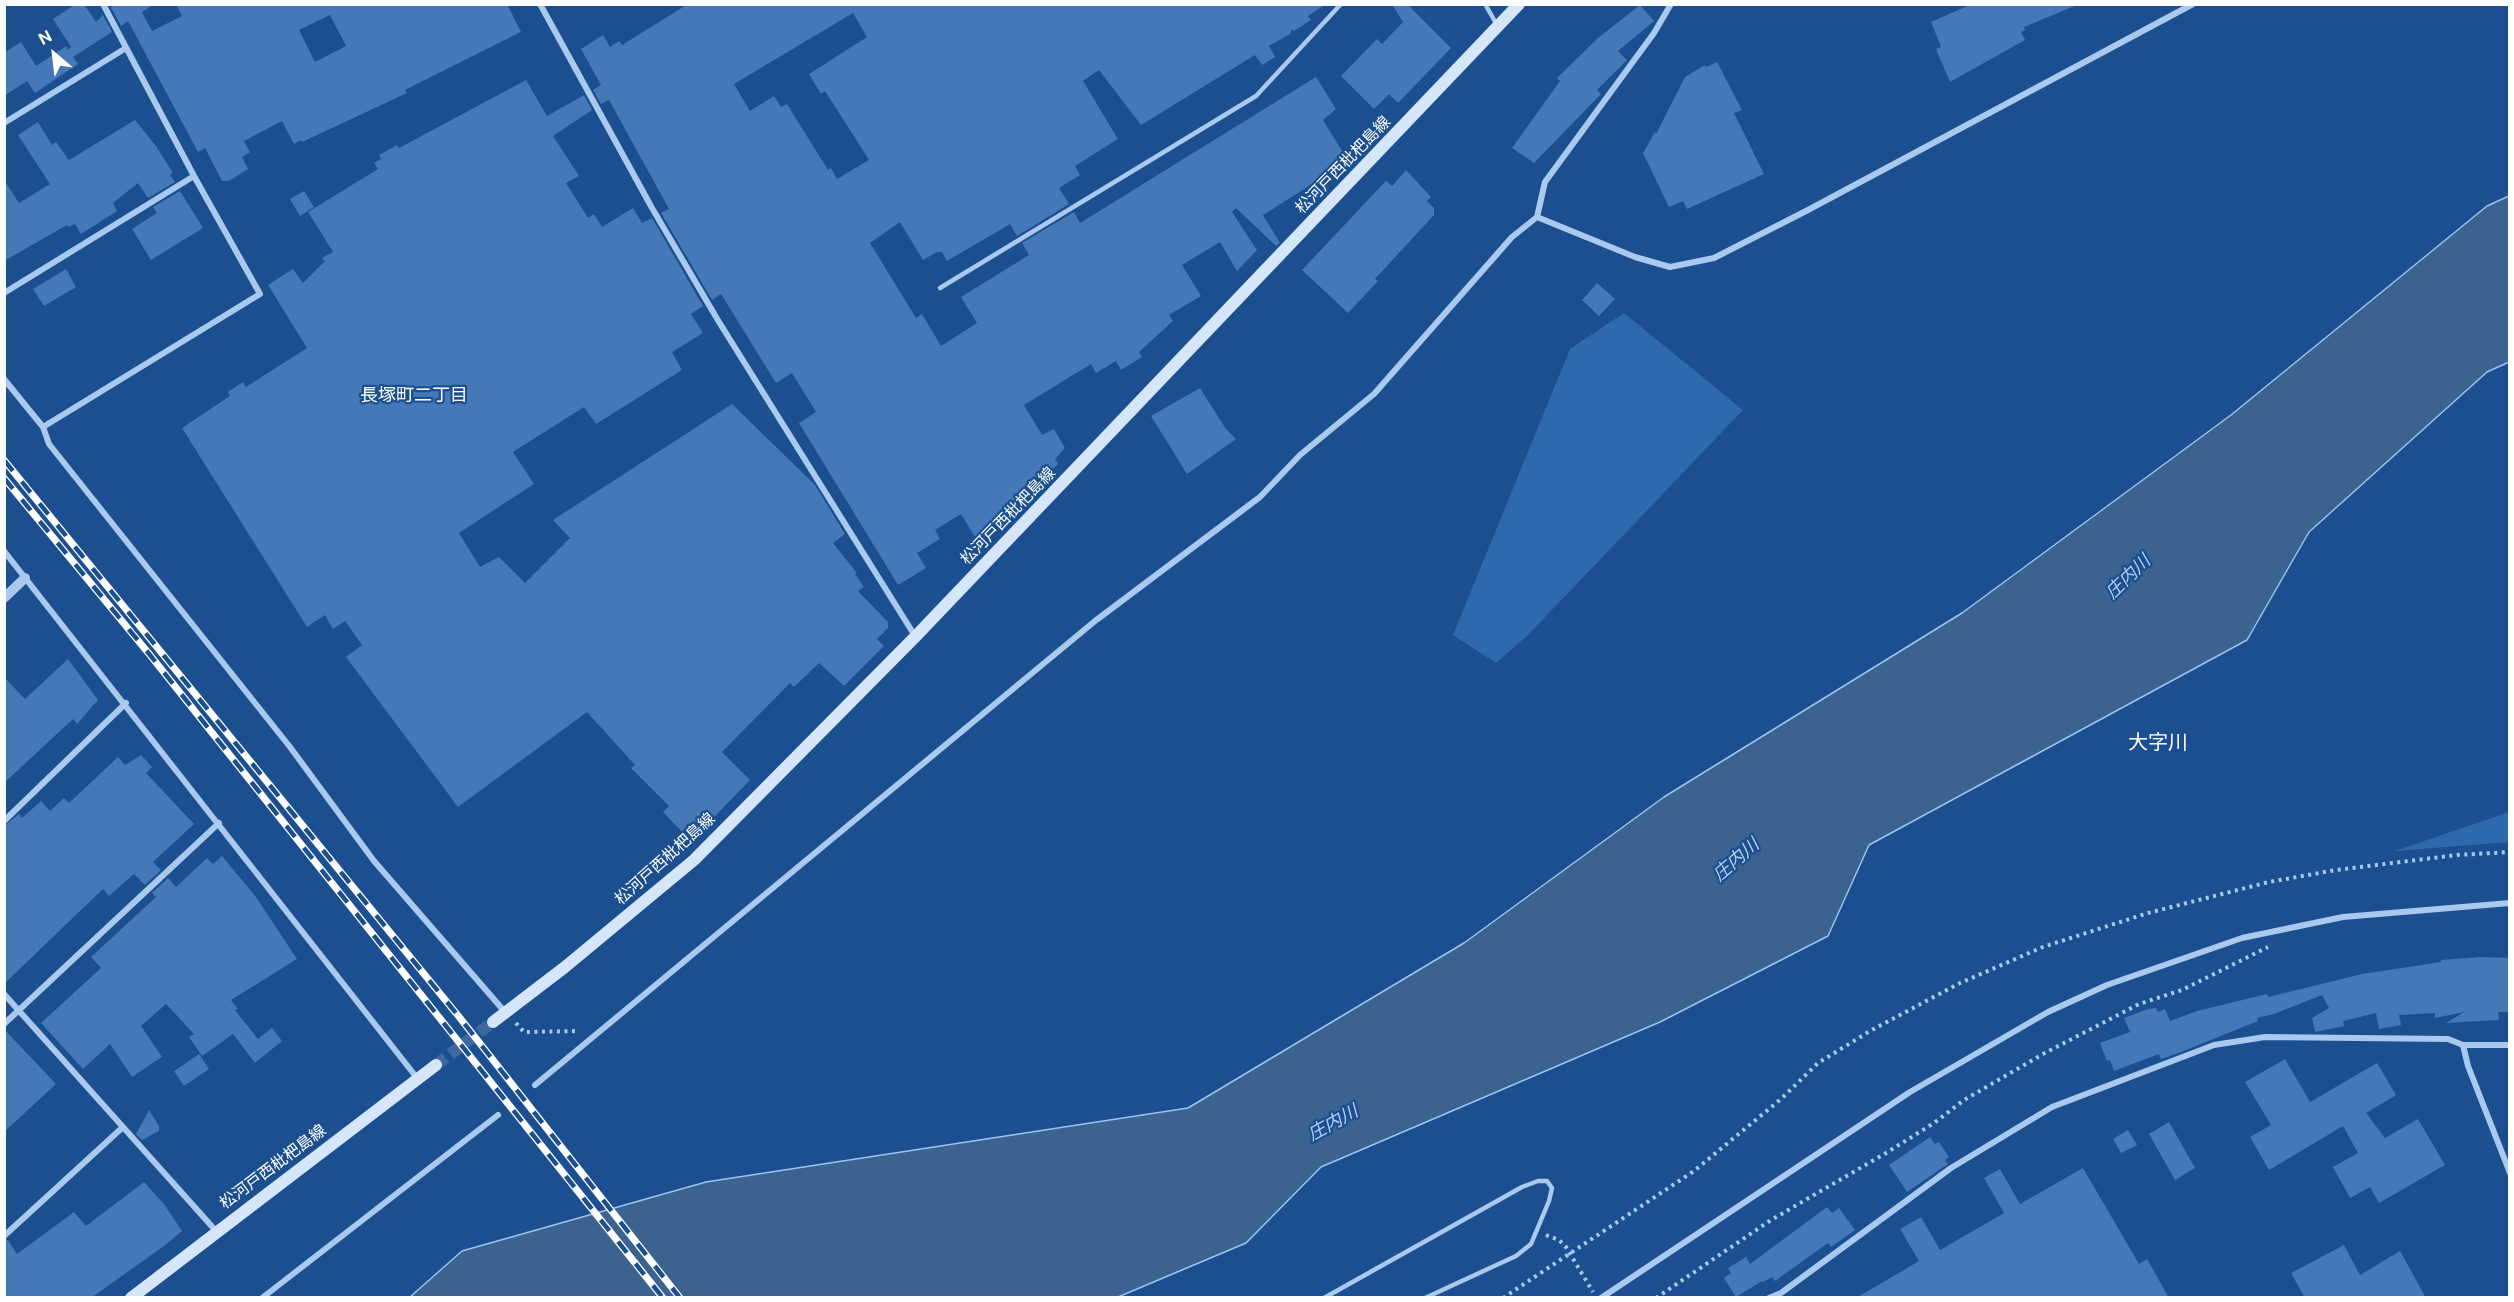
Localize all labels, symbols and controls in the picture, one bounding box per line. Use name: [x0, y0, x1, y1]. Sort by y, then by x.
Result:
north arrow: [24, 24, 84, 84]
text: N: [35, 26, 55, 49]
street label: 松河戸西枇杷島線: [1292, 112, 1394, 218]
district label: 長塚町二丁目: [360, 384, 468, 406]
street label: 松河戸西枇杷島線: [957, 463, 1059, 569]
water label: 庄内川: [2101, 550, 2155, 604]
district label: 大字川: [2128, 731, 2188, 755]
street label: 松河戸西枇杷島線: [611, 809, 719, 909]
water label: 庄内川: [1709, 834, 1763, 886]
water label: 庄内川: [1304, 1100, 1362, 1146]
street label: 松河戸西枇杷島線: [216, 1121, 330, 1213]

